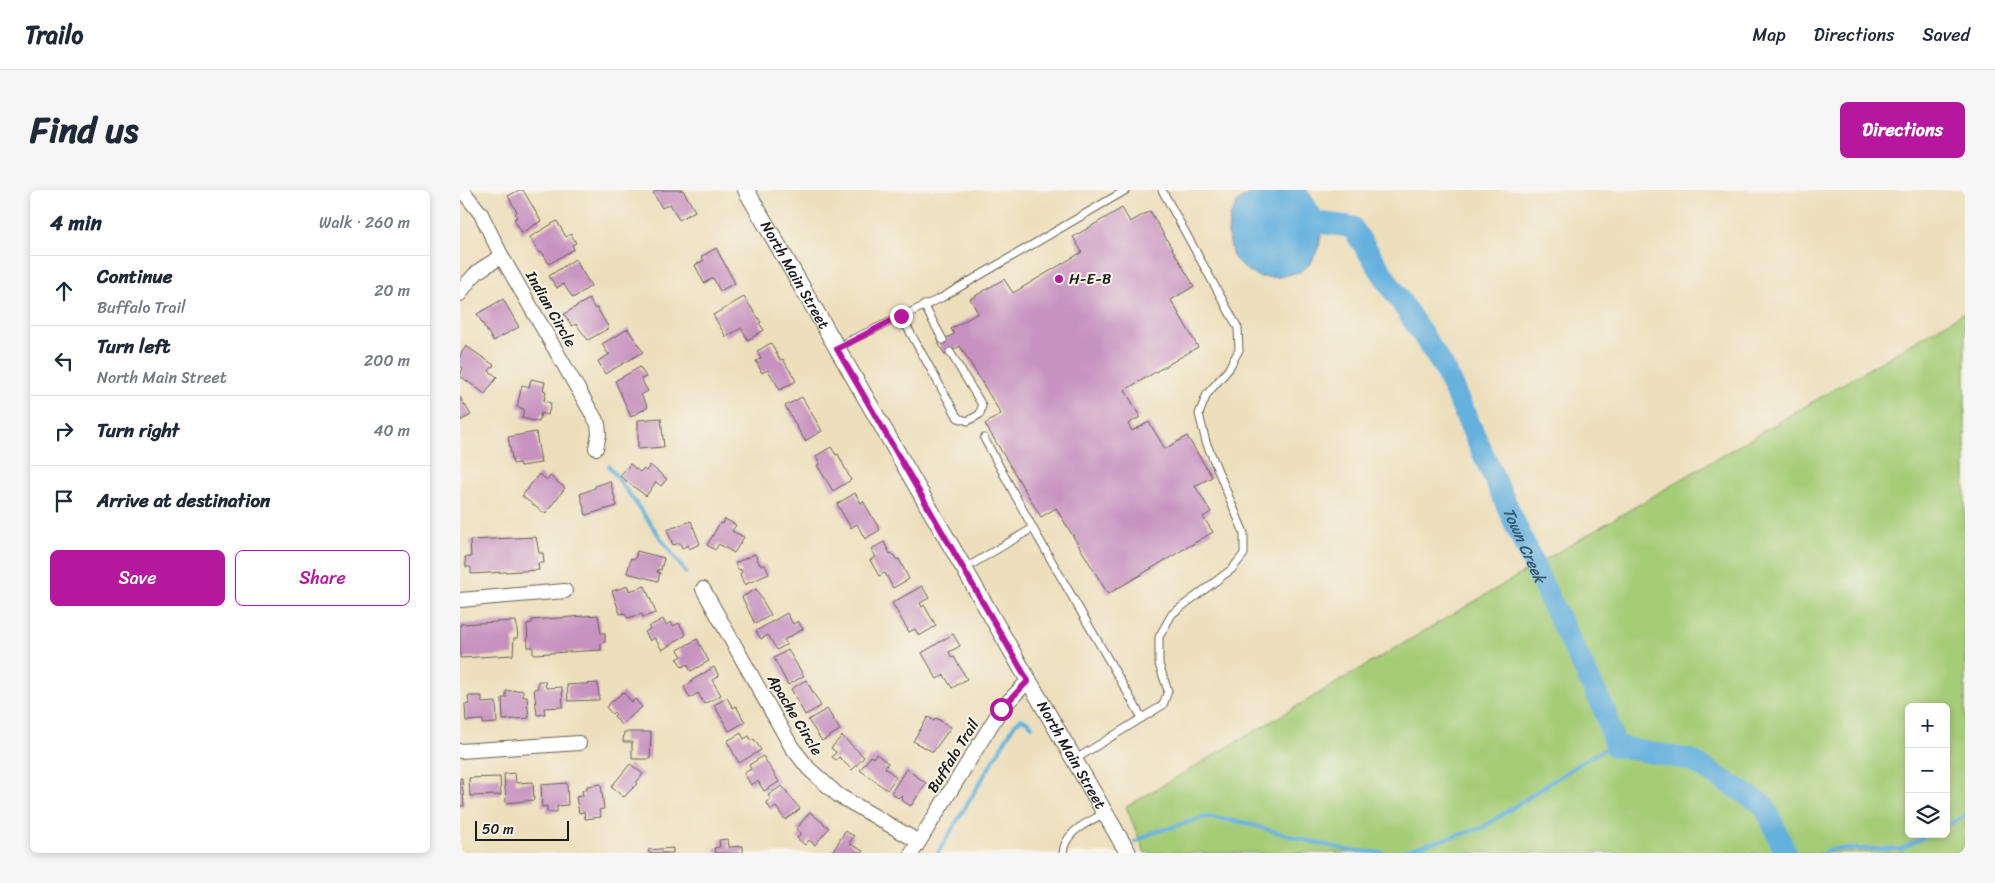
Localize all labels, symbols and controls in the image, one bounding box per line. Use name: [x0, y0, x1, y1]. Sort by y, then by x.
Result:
text: Trailo: [25, 14, 83, 56]
text: Map: [1753, 19, 1786, 51]
text: Directions: [1814, 19, 1895, 51]
text: Saved: [1923, 19, 1970, 51]
text: Find us: [30, 99, 138, 161]
button: Directions: [1840, 102, 1965, 158]
text: 4 min: [50, 204, 102, 242]
text: Walk · 260 m: [319, 208, 410, 237]
street label: North Main Street: [753, 216, 837, 335]
text: Continue: [97, 260, 173, 293]
street label: Indian Circle: [518, 265, 584, 352]
place label: H-E-B: [1069, 266, 1112, 292]
marker: H-E-B: [1053, 273, 1065, 285]
text: 20 m: [374, 276, 410, 305]
icon: ahead: [50, 277, 78, 305]
text: Buffalo Trail: [97, 293, 186, 322]
route end: [890, 305, 913, 328]
text: Turn left: [97, 330, 170, 363]
text: 200 m: [364, 346, 410, 375]
icon: left: [50, 347, 78, 375]
text: North Main Street: [97, 363, 227, 392]
text: Turn right: [97, 414, 179, 447]
text: 40 m: [373, 416, 410, 445]
icon: right: [50, 417, 78, 445]
text: Arrive at destination: [97, 484, 270, 517]
icon: arrive: [50, 487, 78, 515]
water label: Town Creek: [1495, 502, 1556, 590]
button: Save: [50, 550, 225, 606]
button: Share: [235, 550, 410, 606]
street label: Apache Circle: [760, 668, 830, 761]
street label: North Main Street: [1030, 696, 1113, 815]
route start: [990, 698, 1013, 721]
map controls: [1905, 703, 1950, 838]
button: +: [1905, 703, 1950, 748]
street label: Buffalo Trail: [920, 713, 986, 798]
button: −: [1905, 748, 1950, 793]
button: layers: [1905, 793, 1950, 838]
text: 50 m: [482, 817, 514, 842]
scale bar: [475, 818, 569, 841]

